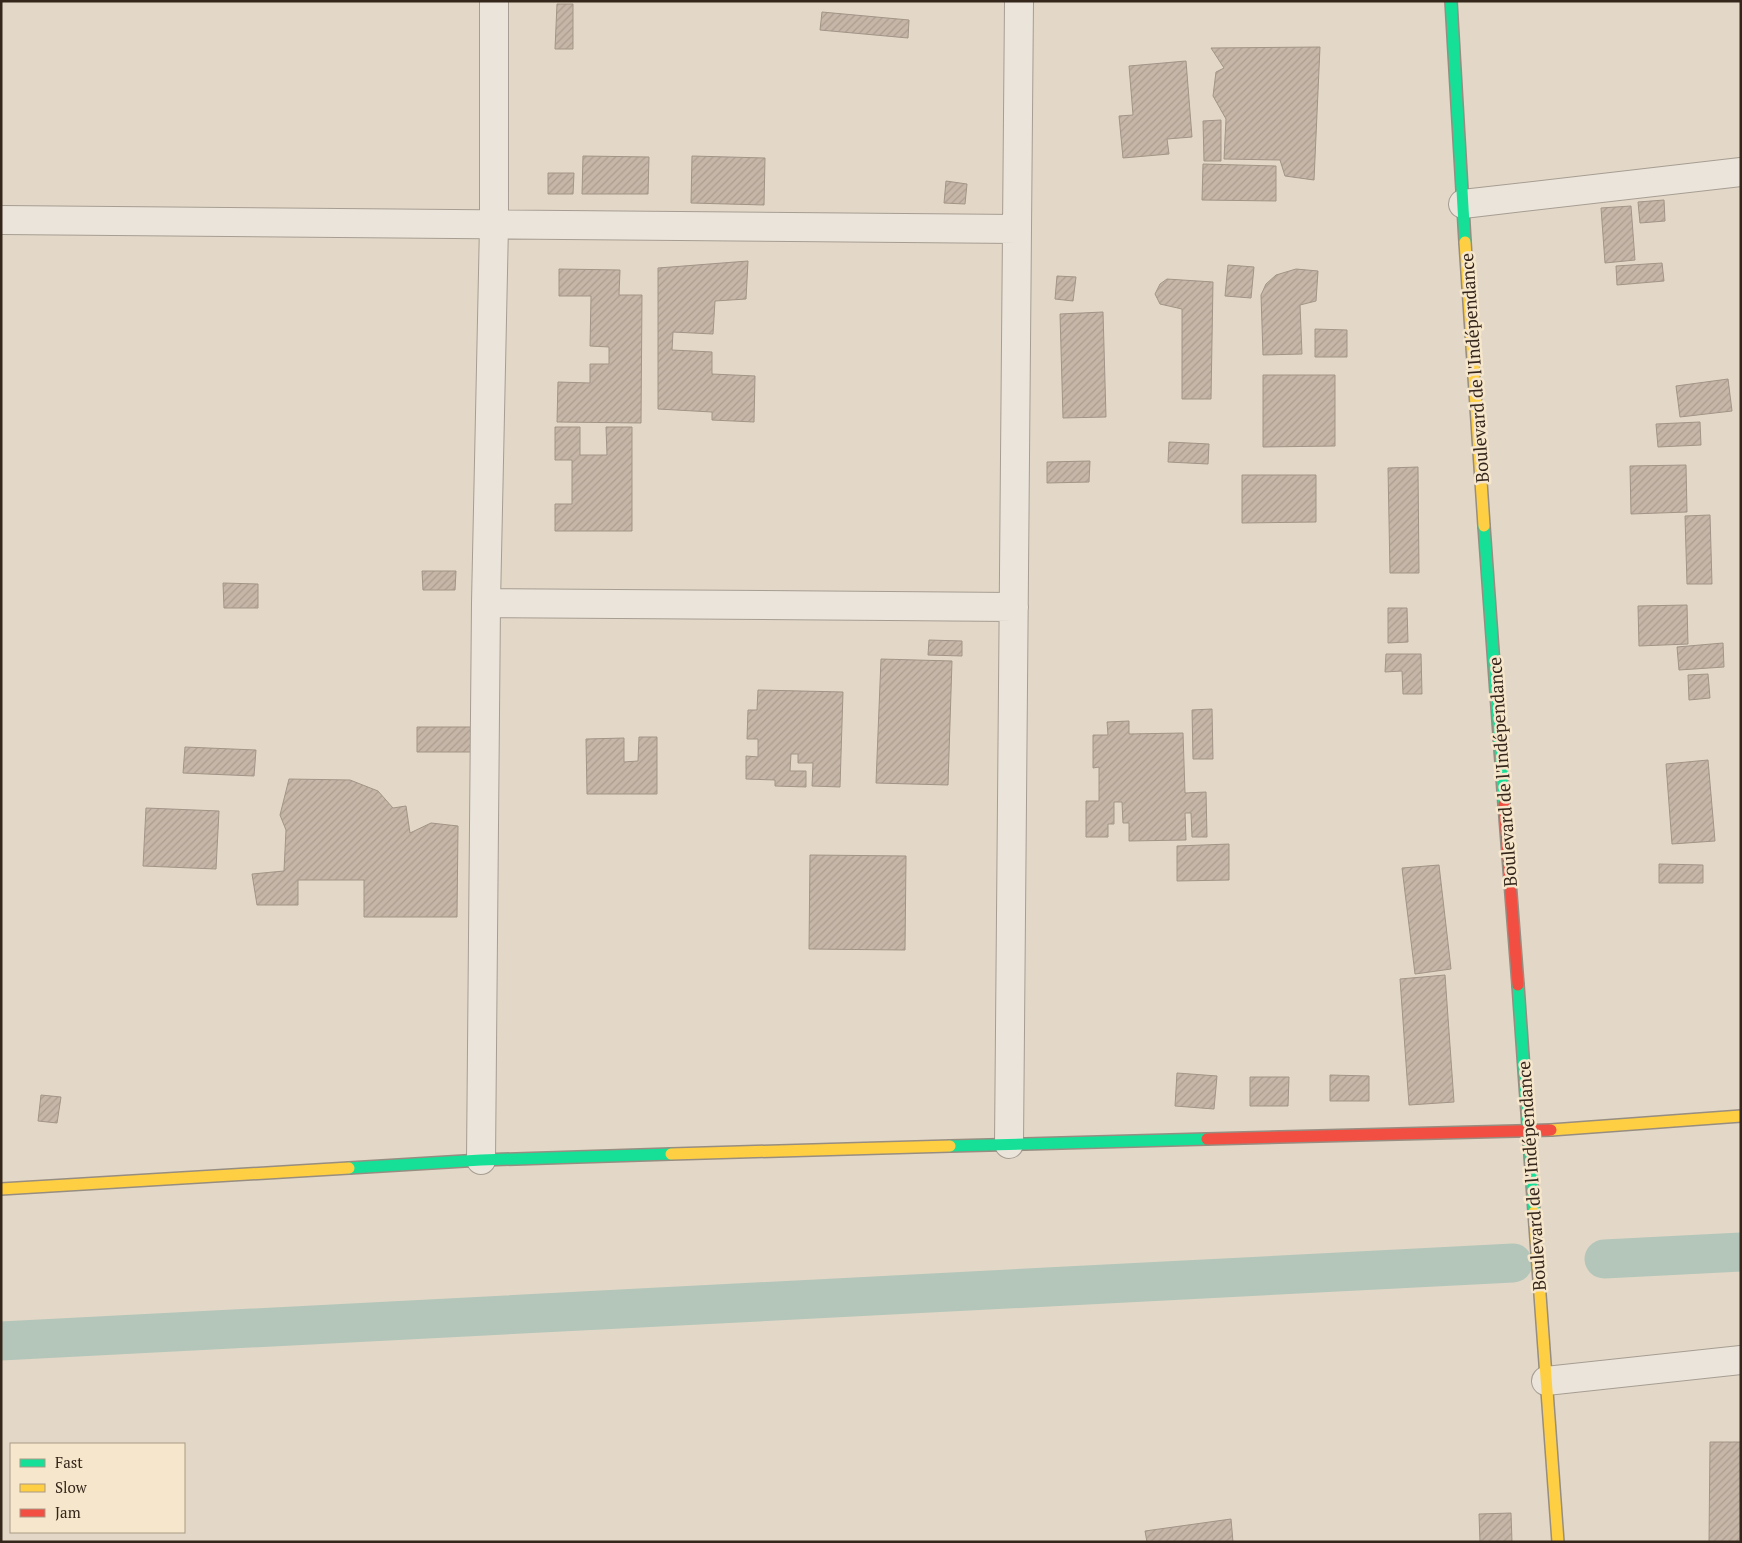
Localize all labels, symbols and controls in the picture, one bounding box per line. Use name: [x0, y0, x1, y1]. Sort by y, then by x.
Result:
street label: Boulevard de l'Indépendance: [1454, 252, 1494, 484]
street label: Boulevard de l'Indépendance: [1482, 656, 1522, 888]
street label: Boulevard de l'Indépendance: [1511, 1060, 1551, 1292]
legend: [10, 1443, 185, 1533]
text: Fast: [55, 1452, 83, 1472]
text: Slow: [55, 1477, 88, 1497]
text: Jam: [55, 1502, 81, 1522]

